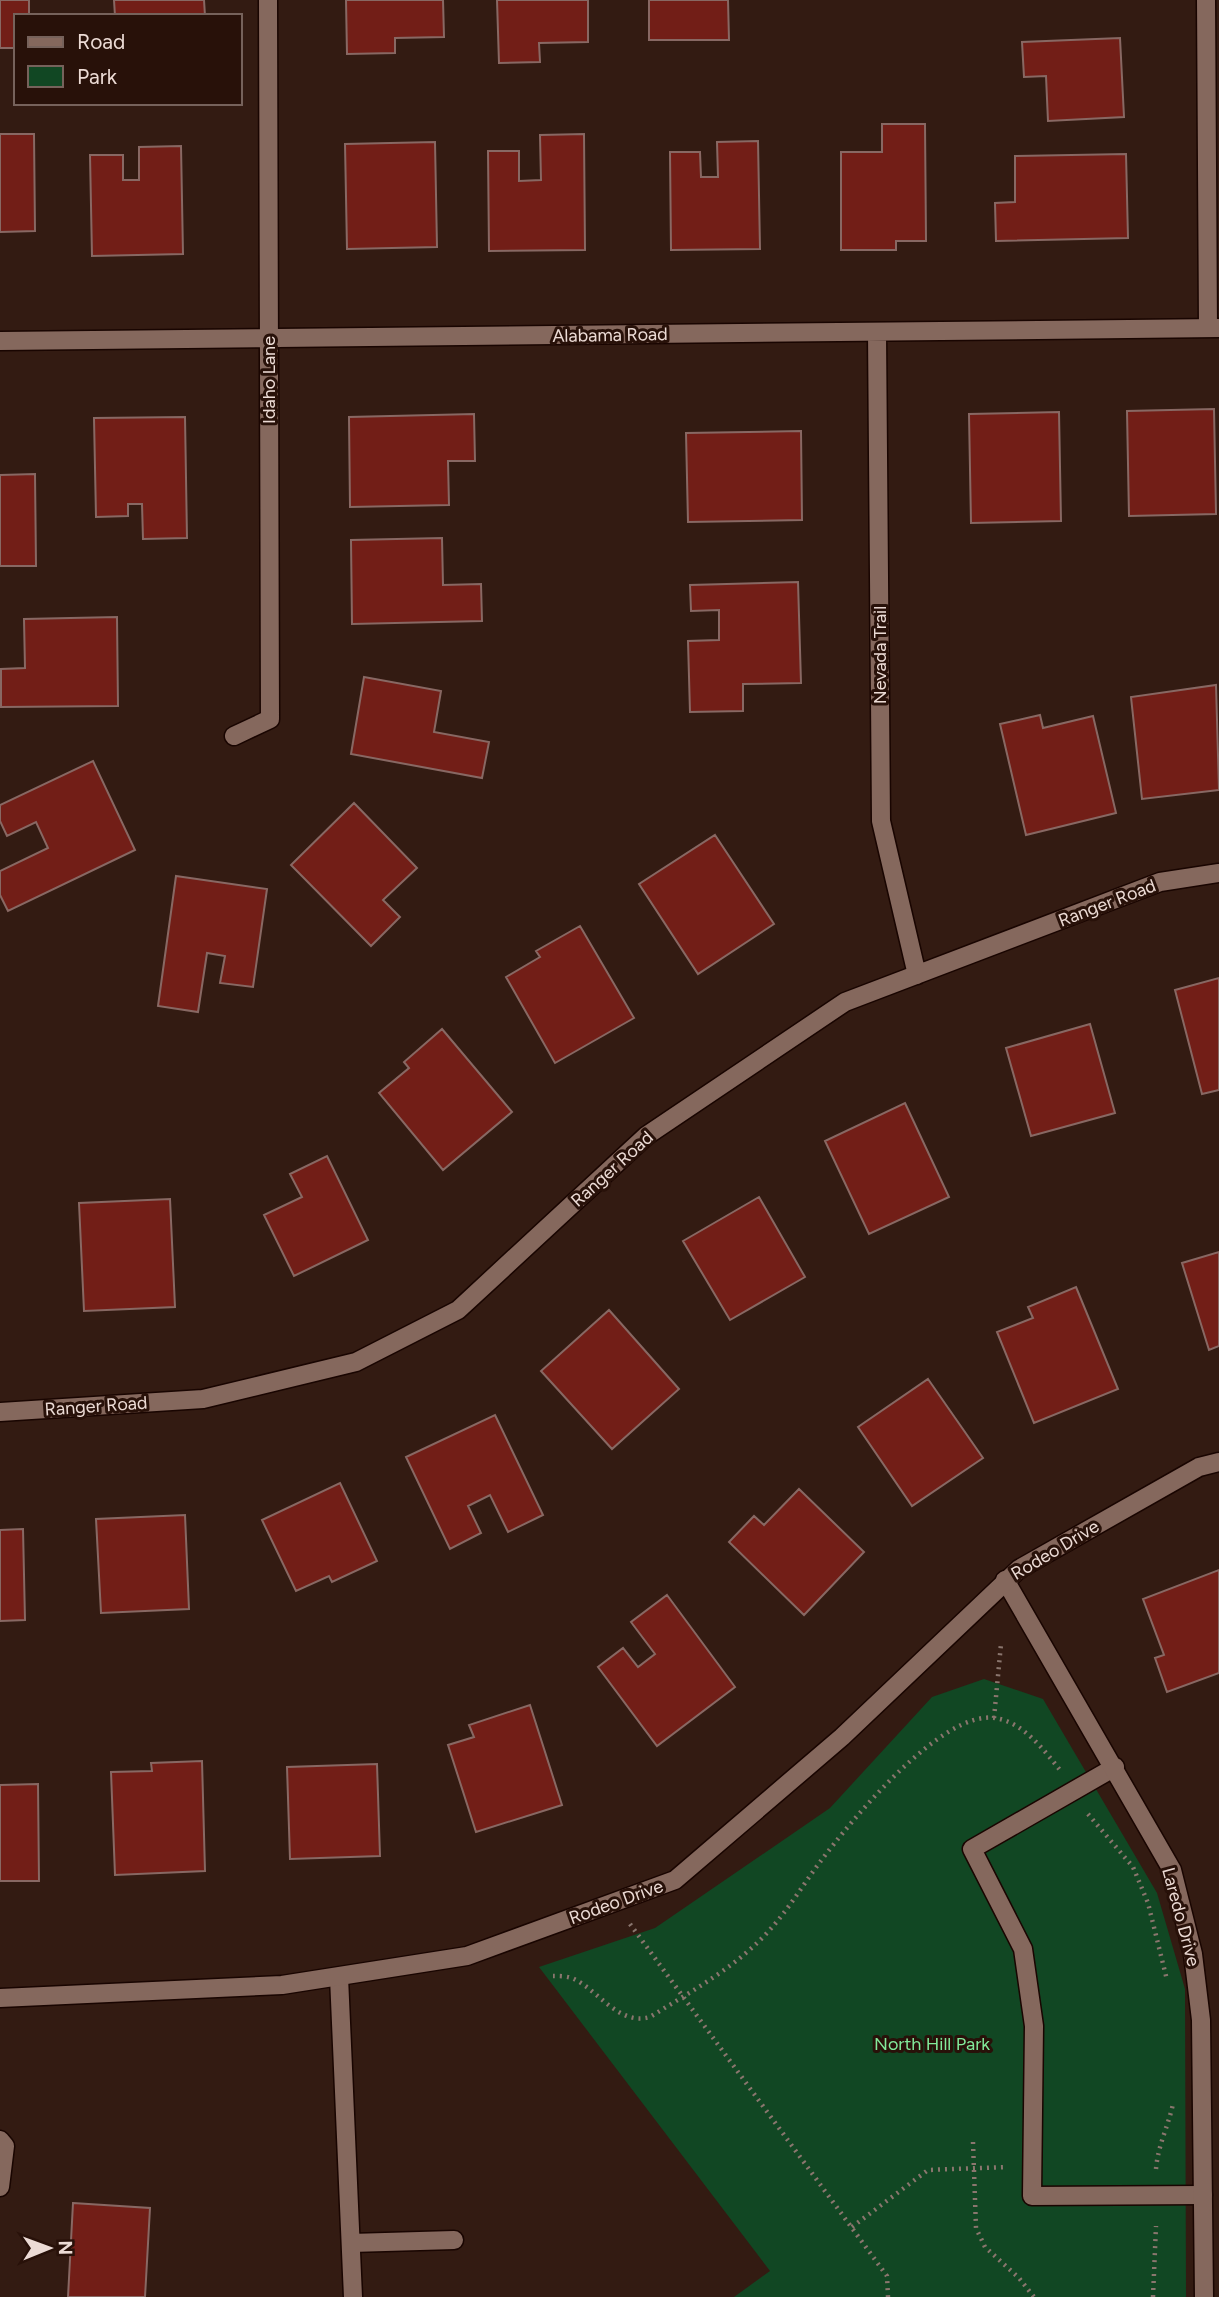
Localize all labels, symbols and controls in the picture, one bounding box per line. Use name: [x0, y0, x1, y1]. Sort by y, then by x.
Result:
legend: [14, 14, 242, 105]
text: Road: [77, 29, 125, 54]
text: Park: [77, 64, 118, 89]
street label: Alabama Road: [552, 323, 668, 347]
street label: Idaho Lane: [258, 336, 280, 424]
street label: Nevada Trail: [869, 606, 891, 704]
street label: Ranger Road: [1055, 874, 1159, 932]
street label: Ranger Road: [566, 1126, 658, 1212]
street label: Ranger Road: [44, 1391, 148, 1421]
street label: Rodeo Drive: [1007, 1515, 1103, 1585]
street label: Laredo Drive: [1157, 1865, 1205, 1969]
street label: Rodeo Drive: [566, 1875, 666, 1929]
park label: North Hill Park: [874, 2033, 990, 2055]
north arrow: [14, 2213, 84, 2283]
text: N: [54, 2240, 77, 2255]

